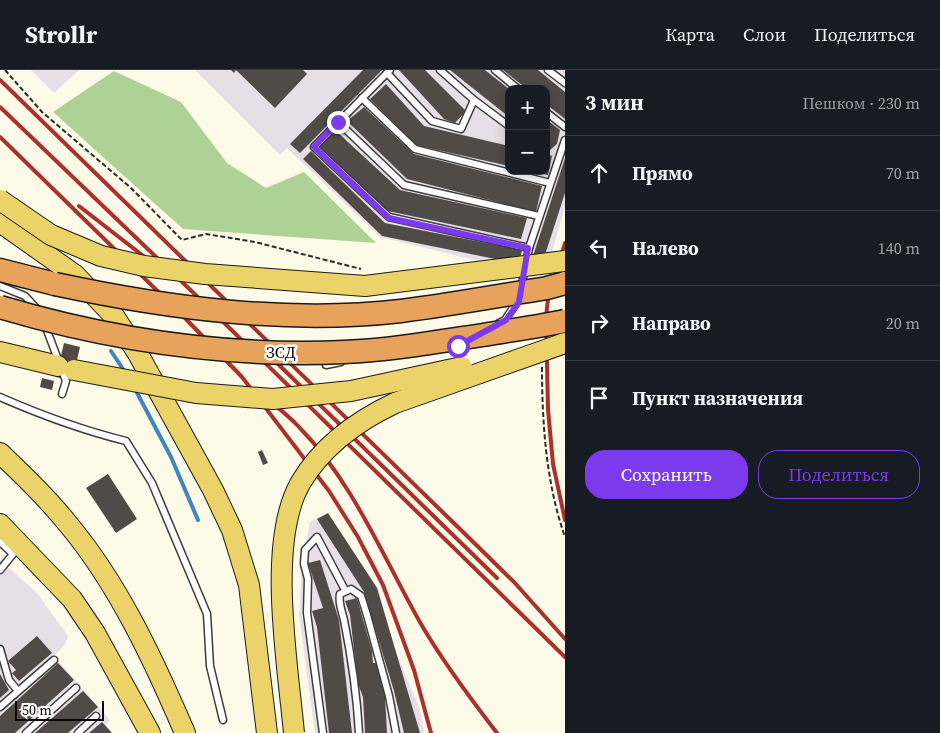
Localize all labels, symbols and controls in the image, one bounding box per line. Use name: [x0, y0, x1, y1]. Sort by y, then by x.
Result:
text: Strollr: [25, 18, 97, 51]
text: Карта: [665, 22, 715, 47]
text: Слои: [743, 22, 786, 47]
text: Поделиться: [814, 22, 915, 47]
map controls: [505, 85, 550, 175]
button: +: [505, 85, 550, 130]
text: 3 мин: [585, 88, 644, 117]
text: Пешком · 230 m: [802, 92, 920, 114]
route end: [327, 111, 350, 134]
button: −: [505, 130, 550, 175]
icon: ahead: [585, 159, 613, 187]
text: Прямо: [632, 160, 693, 186]
text: 70 m: [886, 162, 920, 184]
icon: left: [585, 234, 613, 262]
text: Налево: [632, 235, 699, 261]
text: 140 m: [878, 237, 920, 259]
icon: right: [585, 309, 613, 337]
text: Направо: [632, 310, 711, 336]
text: 20 m: [886, 312, 920, 334]
route start: [447, 335, 470, 358]
street label: ЗСД: [266, 341, 296, 363]
icon: arrive: [585, 384, 613, 412]
text: Пункт назначения: [632, 385, 803, 411]
button: Сохранить: [585, 450, 748, 499]
button: Поделиться: [758, 450, 920, 499]
scale bar: [15, 698, 104, 721]
text: 50 m: [22, 700, 52, 720]

